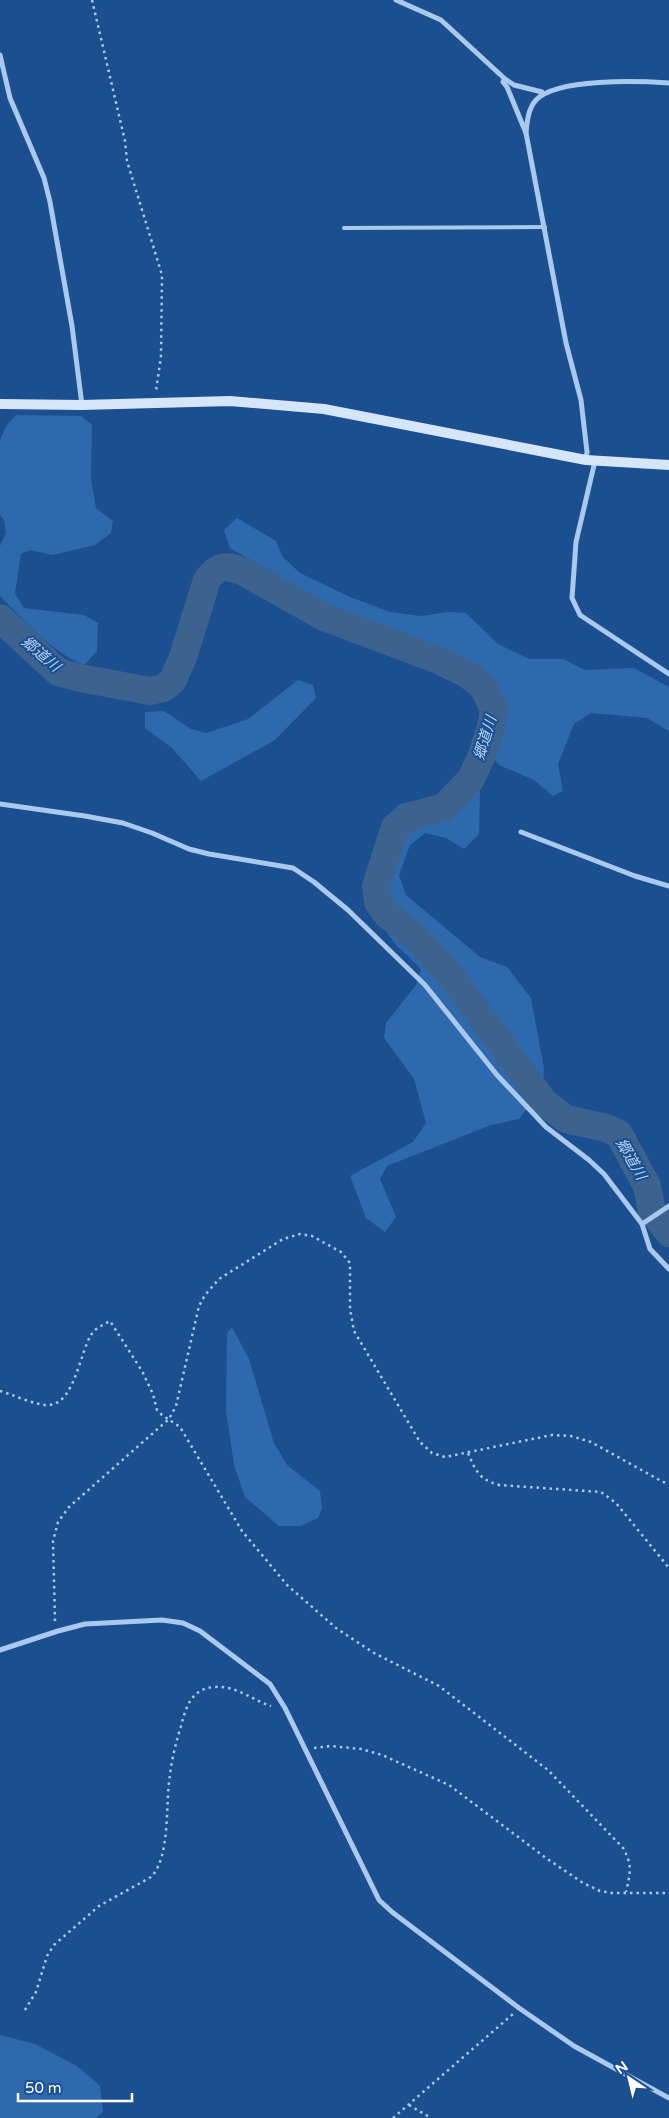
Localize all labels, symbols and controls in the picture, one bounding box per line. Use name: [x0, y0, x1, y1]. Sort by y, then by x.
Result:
water label: 郷道川: [18, 633, 66, 677]
water label: 郷道川: [470, 712, 501, 762]
water label: 郷道川: [612, 1135, 651, 1185]
north arrow: [604, 2053, 654, 2103]
text: N: [612, 2058, 631, 2078]
scale bar: [18, 2070, 131, 2102]
text: 50 m: [25, 2079, 62, 2097]

